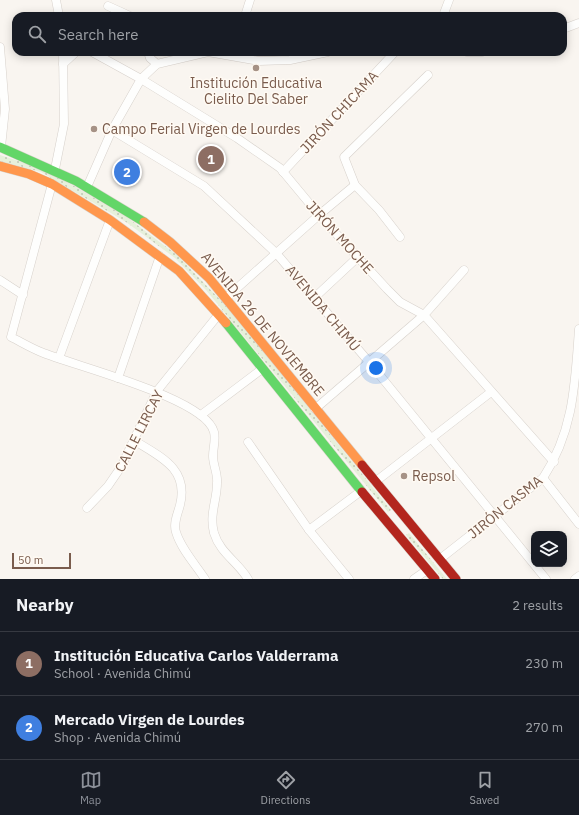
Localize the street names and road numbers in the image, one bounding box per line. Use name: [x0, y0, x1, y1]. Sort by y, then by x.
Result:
street label: JIRÓN CHICAMA: [295, 66, 382, 157]
street label: JIRÓN MOCHE: [302, 196, 378, 277]
street label: AVENIDA 26 DE NOVIEMBRE: [197, 248, 329, 400]
street label: AVENIDA CHIMÚ: [282, 261, 365, 355]
street label: CALLE LIRCAY: [111, 386, 168, 475]
street label: JIRÓN CASMA: [463, 471, 546, 543]

